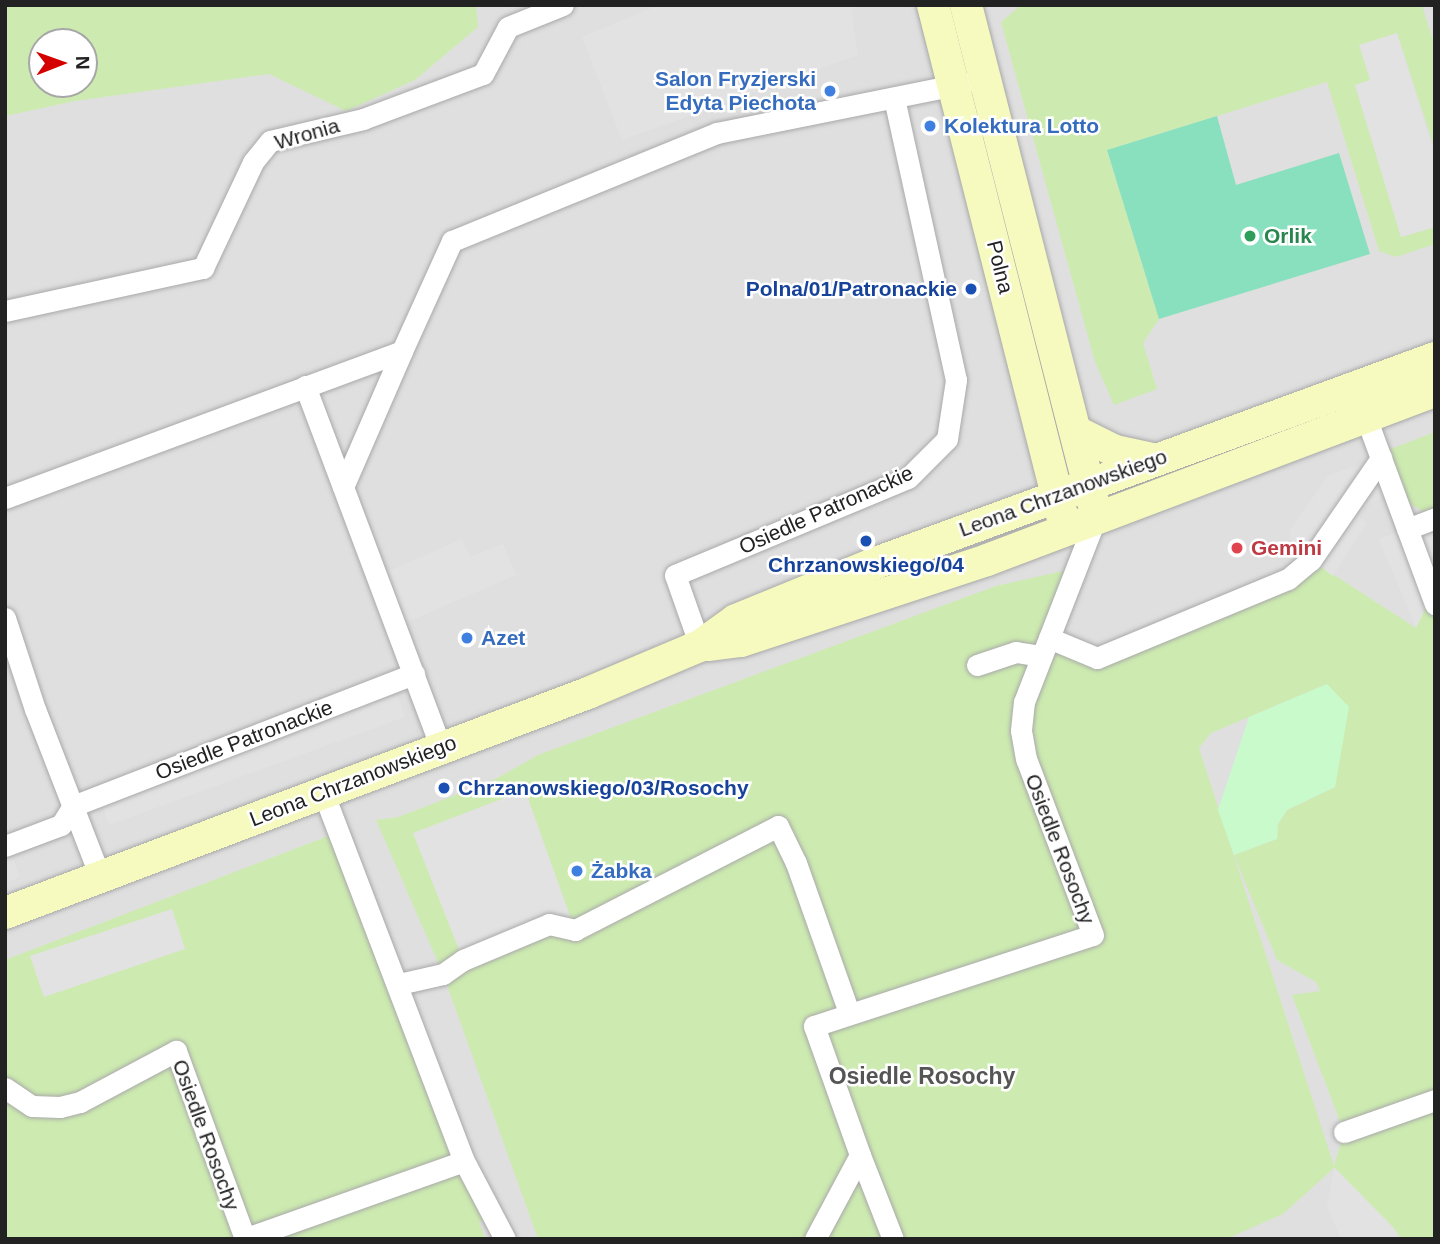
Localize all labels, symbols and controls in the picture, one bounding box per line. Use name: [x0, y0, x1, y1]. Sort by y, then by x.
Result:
north arrow: [28, 28, 98, 98]
text: N: [72, 56, 93, 70]
place label: Salon Fryzjerski Edyta Piechota: [655, 66, 816, 116]
marker: Salon Fryzjerski Edyta Piechota: [822, 83, 838, 99]
street label: Wronia: [272, 113, 342, 155]
place label: Kolektura Lotto: [944, 113, 1099, 139]
marker: Kolektura Lotto: [922, 118, 938, 134]
place label: Orlik: [1264, 223, 1312, 249]
marker: Orlik: [1242, 228, 1258, 244]
street label: Polna: [981, 238, 1019, 296]
place label: Polna/01/Patronackie: [746, 276, 957, 302]
marker: Polna/01/Patronackie: [963, 281, 979, 297]
street label: Leona Chrzanowskiego: [956, 444, 1170, 542]
street label: Osiedle Patronackie: [735, 460, 917, 560]
marker: Chrzanowskiego/04: [858, 533, 874, 549]
place label: Gemini: [1251, 535, 1322, 561]
marker: Gemini: [1229, 540, 1245, 556]
place label: Chrzanowskiego/04: [768, 552, 964, 578]
place label: Azet: [481, 625, 525, 651]
marker: Azet: [459, 630, 475, 646]
street label: Osiedle Patronackie: [152, 695, 336, 785]
street label: Leona Chrzanowskiego: [246, 730, 460, 832]
street label: Osiedle Rosochy: [1020, 770, 1100, 928]
place label: Chrzanowskiego/03/Rosochy: [458, 775, 749, 801]
marker: Chrzanowskiego/03/Rosochy: [436, 780, 452, 796]
place label: Żabka: [591, 858, 652, 884]
marker: Żabka: [569, 863, 585, 879]
street label: Osiedle Rosochy: [167, 1056, 245, 1214]
district label: Osiedle Rosochy: [829, 1062, 1015, 1090]

